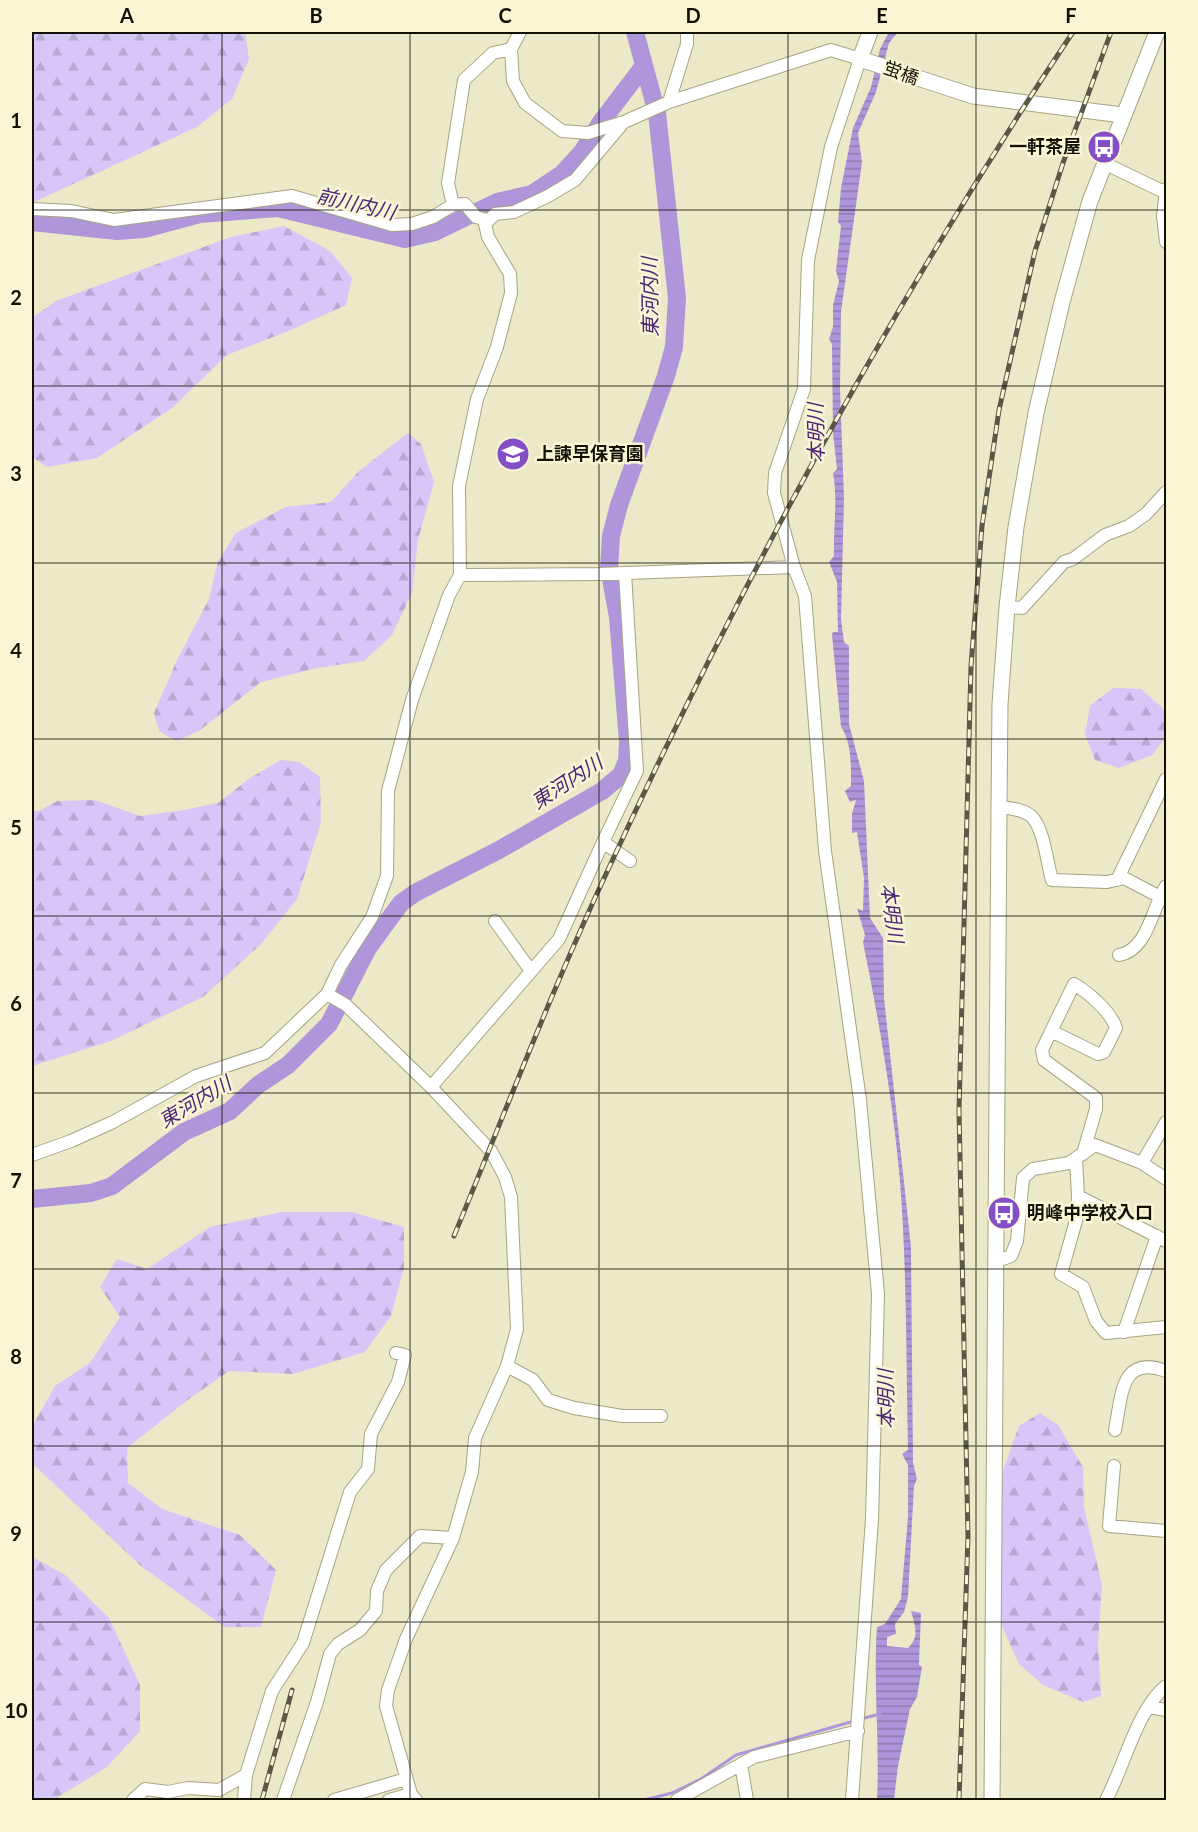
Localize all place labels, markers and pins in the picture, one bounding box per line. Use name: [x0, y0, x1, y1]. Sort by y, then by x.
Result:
bus stop icon: 一軒茶屋: [1086, 129, 1122, 165]
place label: 一軒茶屋: [1009, 135, 1081, 157]
school or university icon: 上諫早保育園: [495, 436, 531, 472]
place label: 上諫早保育園: [536, 442, 644, 464]
bus stop icon: 明峰中学校入口: [986, 1195, 1022, 1231]
place label: 明峰中学校入口: [1027, 1201, 1153, 1223]

